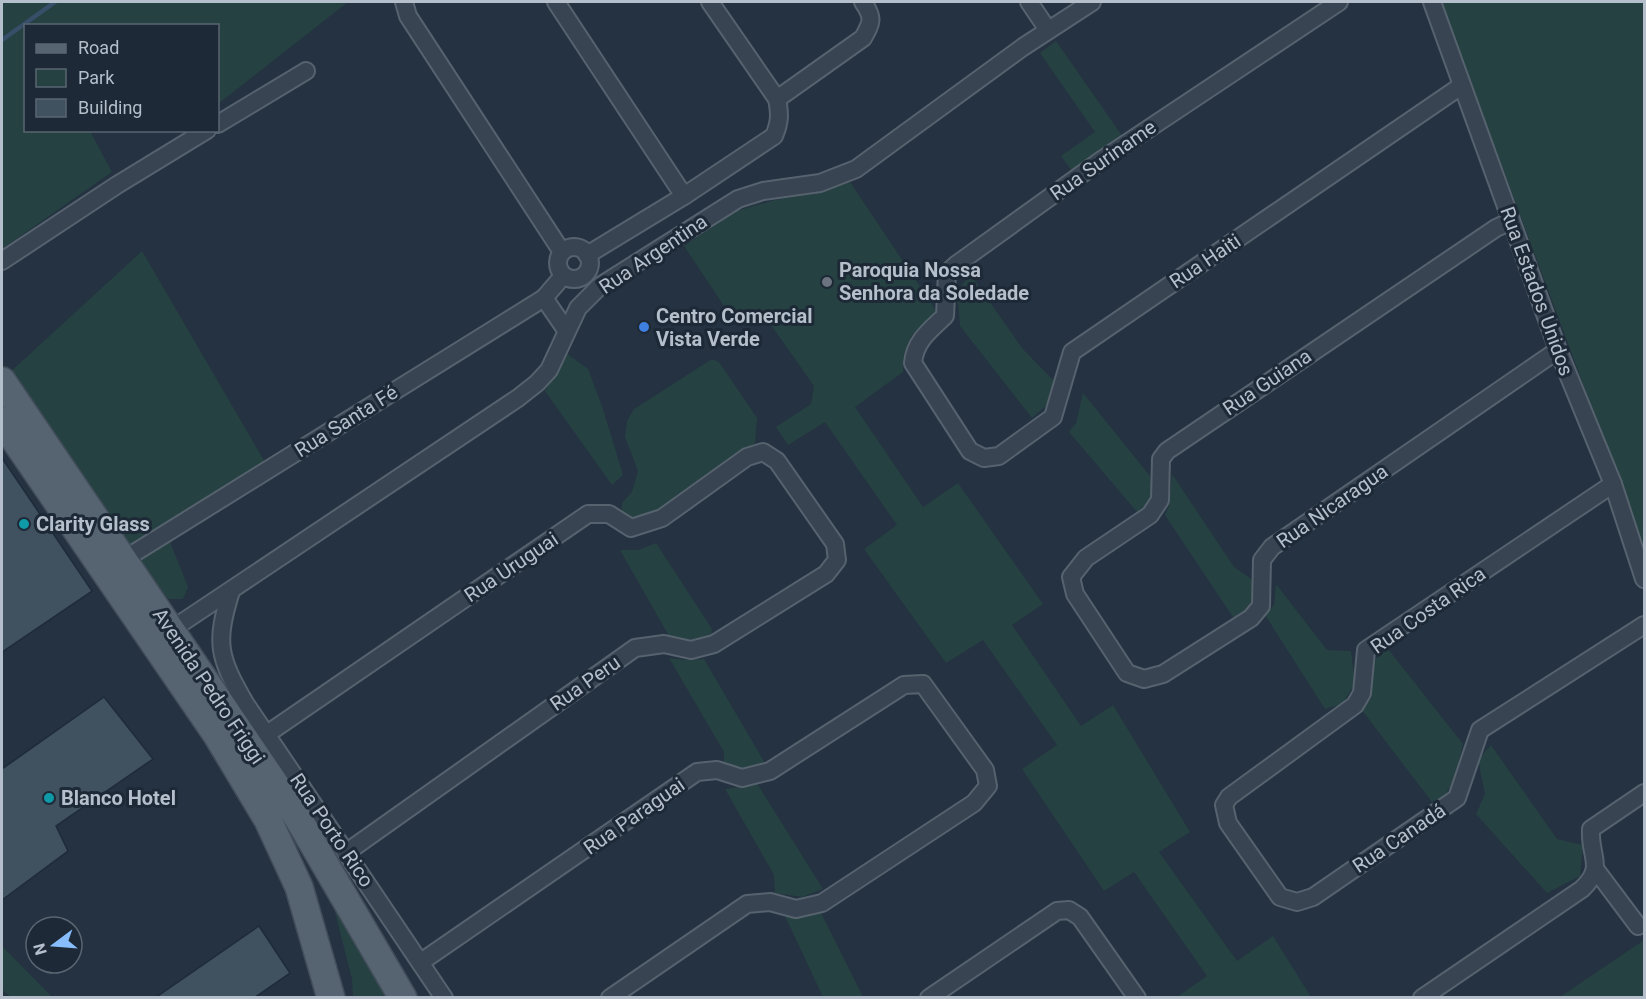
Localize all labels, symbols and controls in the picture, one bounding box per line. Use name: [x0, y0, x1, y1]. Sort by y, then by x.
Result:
legend: [24, 24, 219, 132]
text: Road: [78, 37, 119, 58]
text: Park: [78, 67, 115, 88]
text: Building: [78, 97, 142, 118]
street label: Rua Suriname: [1045, 115, 1161, 205]
street label: Rua Estados Unidos: [1495, 203, 1579, 379]
street label: Rua Argentina: [594, 209, 712, 299]
street label: Rua Haiti: [1165, 229, 1245, 293]
place label: Paroquia Nossa Senhora da Soledade: [839, 258, 1029, 305]
marker: Paroquia Nossa Senhora da Soledade: [820, 275, 834, 289]
place label: Centro Comercial Vista Verde: [656, 304, 813, 351]
marker: Centro Comercial Vista Verde: [637, 320, 651, 334]
street label: Rua Guiana: [1218, 344, 1316, 420]
street label: Rua Santa Fé: [290, 380, 402, 462]
street label: Rua Nicaragua: [1272, 459, 1392, 553]
place label: Clarity Glass: [36, 512, 150, 536]
marker: Clarity Glass: [17, 517, 31, 531]
street label: Rua Uruguai: [460, 527, 562, 607]
street label: Rua Costa Rica: [1366, 561, 1490, 659]
street label: Avenida Pedro Friggi: [148, 603, 270, 769]
street label: Rua Peru: [545, 650, 625, 716]
street label: Rua Porto Rico: [285, 769, 379, 891]
street label: Rua Paraguai: [579, 772, 689, 860]
place label: Blanco Hotel: [61, 786, 176, 810]
marker: Blanco Hotel: [42, 791, 56, 805]
street label: Rua Canadá: [1348, 798, 1450, 878]
north arrow: [24, 915, 84, 975]
text: N: [29, 941, 51, 957]

